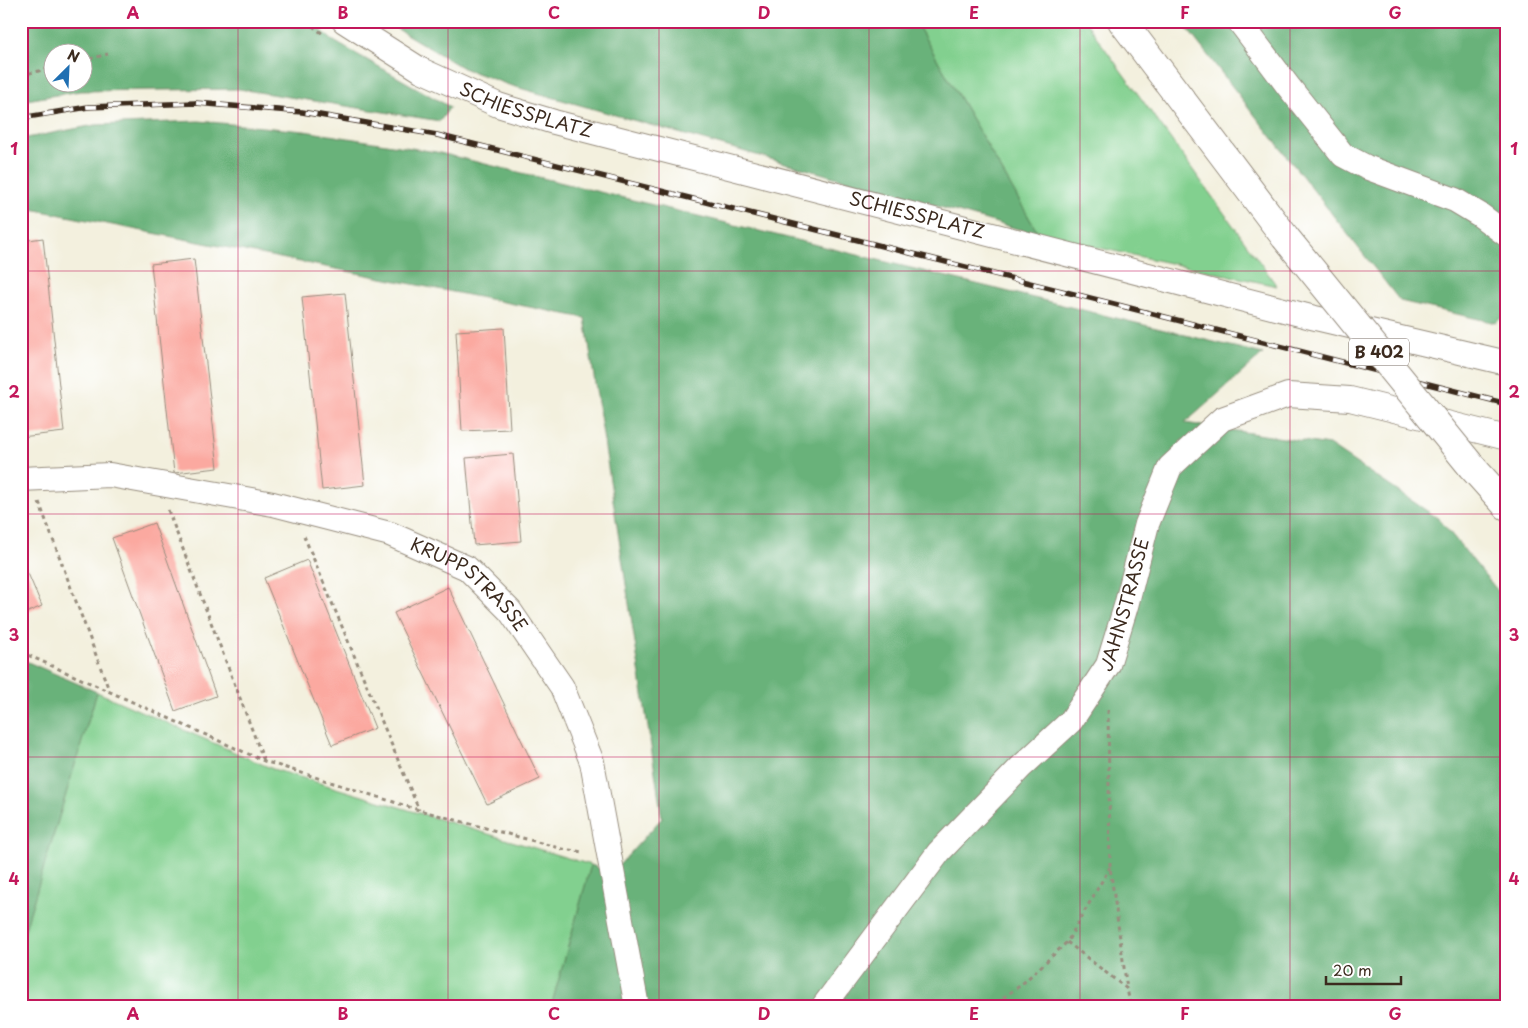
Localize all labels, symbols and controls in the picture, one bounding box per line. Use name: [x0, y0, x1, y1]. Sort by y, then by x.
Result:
text: A: [127, 0, 140, 24]
text: B: [338, 0, 349, 24]
text: C: [548, 0, 560, 24]
text: D: [758, 0, 770, 24]
text: E: [969, 0, 979, 24]
text: F: [1180, 0, 1190, 24]
text: G: [1388, 0, 1402, 24]
north arrow: [42, 42, 92, 92]
text: N: [64, 44, 83, 68]
street label: SCHIESSPLATZ: [455, 74, 596, 143]
text: 1: [10, 136, 18, 160]
text: 1: [1510, 136, 1518, 160]
street label: SCHIESSPLATZ: [847, 184, 988, 244]
road number: B 402: [1349, 338, 1409, 366]
text: 2: [8, 379, 20, 403]
text: 2: [1508, 379, 1520, 403]
street label: KRUPPSTRASSE: [407, 530, 535, 636]
street label: JAHNSTRASSE: [1093, 534, 1155, 676]
text: 3: [9, 622, 19, 646]
text: 3: [1509, 622, 1519, 646]
text: 4: [9, 866, 20, 890]
text: 4: [1509, 866, 1520, 890]
scale bar: [1326, 953, 1400, 985]
text: 20 m: [1333, 958, 1372, 981]
text: A: [127, 1001, 140, 1025]
text: B: [338, 1001, 349, 1025]
text: C: [548, 1001, 560, 1025]
text: D: [758, 1001, 770, 1025]
text: E: [969, 1001, 979, 1025]
text: F: [1180, 1001, 1190, 1025]
text: G: [1388, 1001, 1402, 1025]

